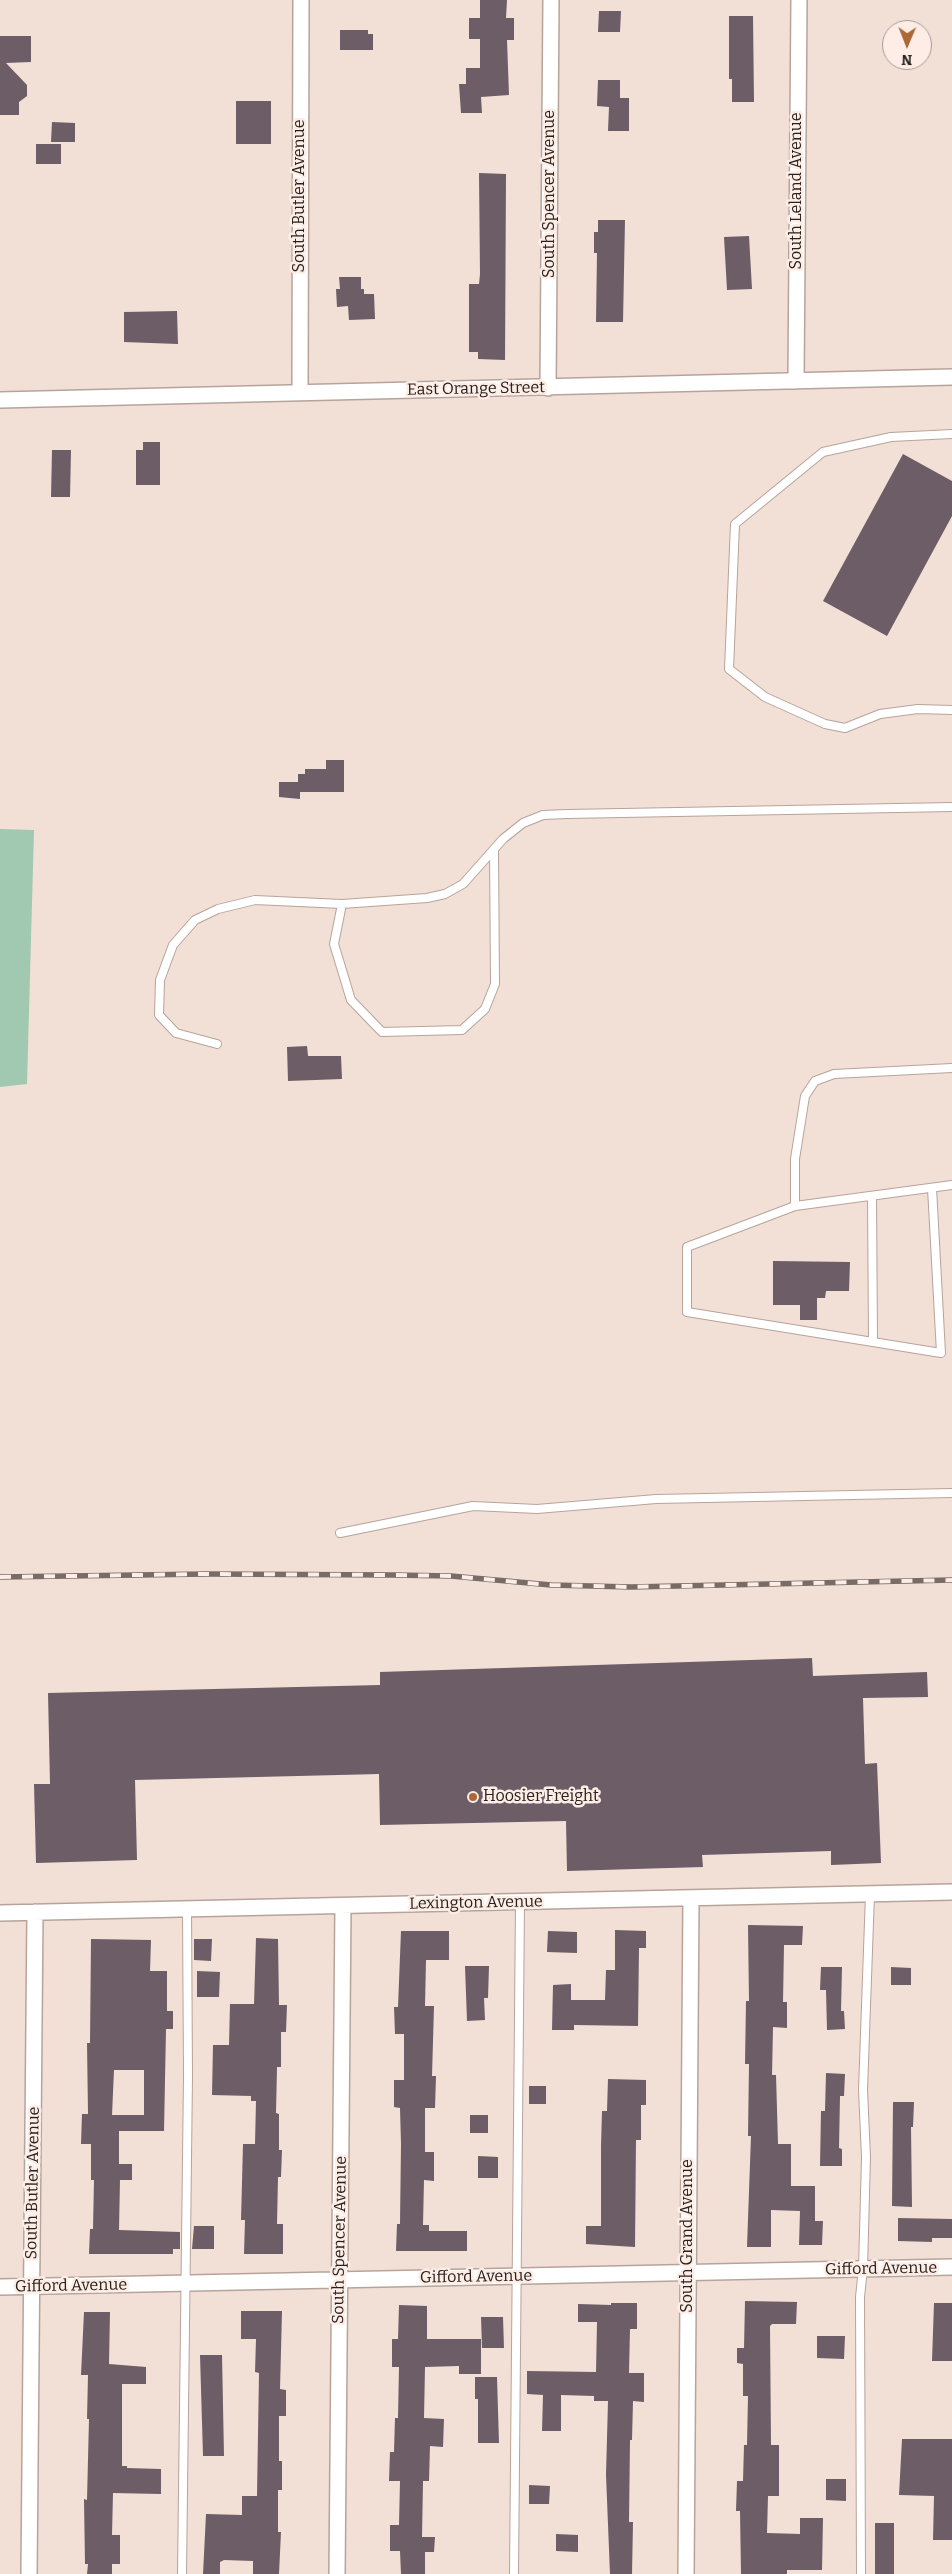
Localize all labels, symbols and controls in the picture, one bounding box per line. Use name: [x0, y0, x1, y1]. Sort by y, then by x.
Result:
north arrow: [882, 20, 932, 70]
text: N: [901, 51, 912, 68]
street label: South Spencer Avenue: [540, 110, 560, 278]
street label: South Leland Avenue: [787, 113, 807, 269]
street label: South Butler Avenue: [290, 120, 310, 272]
street label: East Orange Street: [407, 378, 545, 400]
place label: Hoosier Freight: [483, 1787, 599, 1807]
marker: Hoosier Freight: [467, 1791, 479, 1803]
street label: Lexington Avenue: [409, 1892, 543, 1914]
street label: South Butler Avenue: [22, 2106, 44, 2260]
street label: South Spencer Avenue: [329, 2156, 351, 2324]
street label: South Grand Avenue: [678, 2159, 698, 2313]
street label: Gifford Avenue: [825, 2258, 937, 2280]
street label: Gifford Avenue: [420, 2266, 532, 2288]
street label: Gifford Avenue: [15, 2275, 127, 2297]

